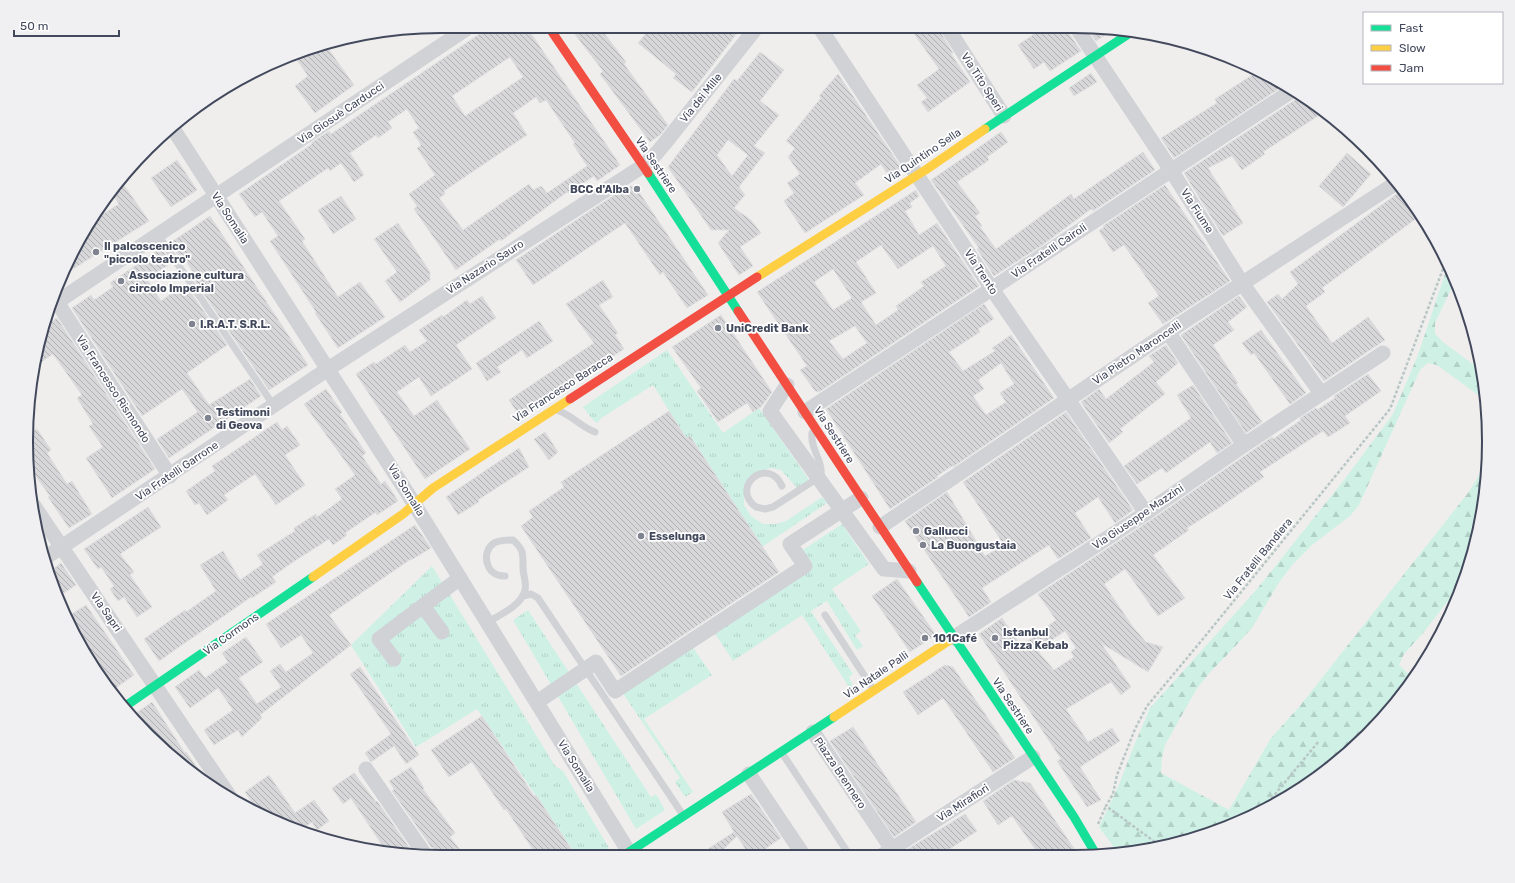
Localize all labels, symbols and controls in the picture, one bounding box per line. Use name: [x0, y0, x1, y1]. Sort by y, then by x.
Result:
scale bar: [14, 12, 119, 38]
legend: [1363, 12, 1503, 84]
text: 50 m: [20, 19, 48, 33]
text: Fast: [1399, 21, 1423, 35]
text: Slow: [1399, 41, 1426, 55]
street label: Via Tito Speri: [958, 50, 1006, 114]
text: Jam: [1399, 61, 1424, 75]
street label: Via dei Mille: [677, 71, 725, 125]
street label: Via Giosuè Carducci: [295, 79, 387, 147]
street label: Via Quintino Sella: [882, 126, 964, 186]
street label: Via Sestriere: [633, 135, 679, 195]
place label: BCC d'Alba: [570, 183, 629, 196]
marker: BCC d'Alba: [632, 184, 642, 194]
street label: Via Fiume: [1178, 186, 1216, 236]
street label: Via Somalia: [208, 190, 252, 246]
street label: Via Fratelli Cairoli: [1009, 221, 1089, 281]
street label: Via Nazario Sauro: [444, 237, 526, 297]
place label: Il palcoscenico "piccolo teatro": [104, 240, 190, 266]
marker: Il palcoscenico "piccolo teatro": [91, 247, 101, 257]
street label: Via Trento: [962, 247, 1000, 297]
place label: Associazione cultura circolo Imperial: [129, 269, 244, 295]
marker: Associazione cultura circolo Imperial: [116, 276, 126, 286]
place label: I.R.A.T. S.R.L.: [200, 318, 270, 331]
marker: I.R.A.T. S.R.L.: [187, 319, 197, 329]
street label: Via Pietro Maroncelli: [1090, 319, 1184, 387]
place label: UniCredit Bank: [726, 322, 809, 335]
marker: UniCredit Bank: [713, 323, 723, 333]
street label: Via Francesco Rismondo: [73, 333, 153, 445]
street label: Via Francesco Baracca: [511, 351, 615, 425]
street label: Via Sestriere: [811, 404, 857, 466]
place label: Testimoni di Geova: [216, 406, 270, 432]
marker: Testimoni di Geova: [203, 413, 213, 423]
street label: Via Fratelli Garrone: [133, 438, 221, 504]
street label: Via Somalia: [385, 462, 427, 518]
street label: Via Giuseppe Mazzini: [1090, 482, 1186, 552]
street label: Via Fratelli Bandiera: [1221, 515, 1295, 603]
place label: Gallucci: [924, 525, 968, 538]
marker: Gallucci: [911, 526, 921, 536]
place label: Esselunga: [649, 530, 705, 543]
marker: Esselunga: [636, 531, 646, 541]
place label: La Buongustaia: [931, 539, 1016, 552]
marker: La Buongustaia: [918, 540, 928, 550]
street label: Via Sapri: [88, 590, 124, 634]
street label: Via Cormons: [201, 610, 262, 658]
place label: Istanbul Pizza Kebab: [1003, 626, 1069, 652]
place label: 101Café: [933, 632, 977, 645]
marker: 101Café: [920, 633, 930, 643]
marker: Istanbul Pizza Kebab: [990, 633, 1000, 643]
street label: Via Natale Palli: [841, 649, 911, 701]
street label: Via Sestriere: [990, 676, 1036, 736]
street label: Piazza Brennero: [811, 735, 869, 811]
street label: Via Somalia: [555, 738, 597, 794]
street label: Via Mirafiori: [935, 781, 991, 825]

